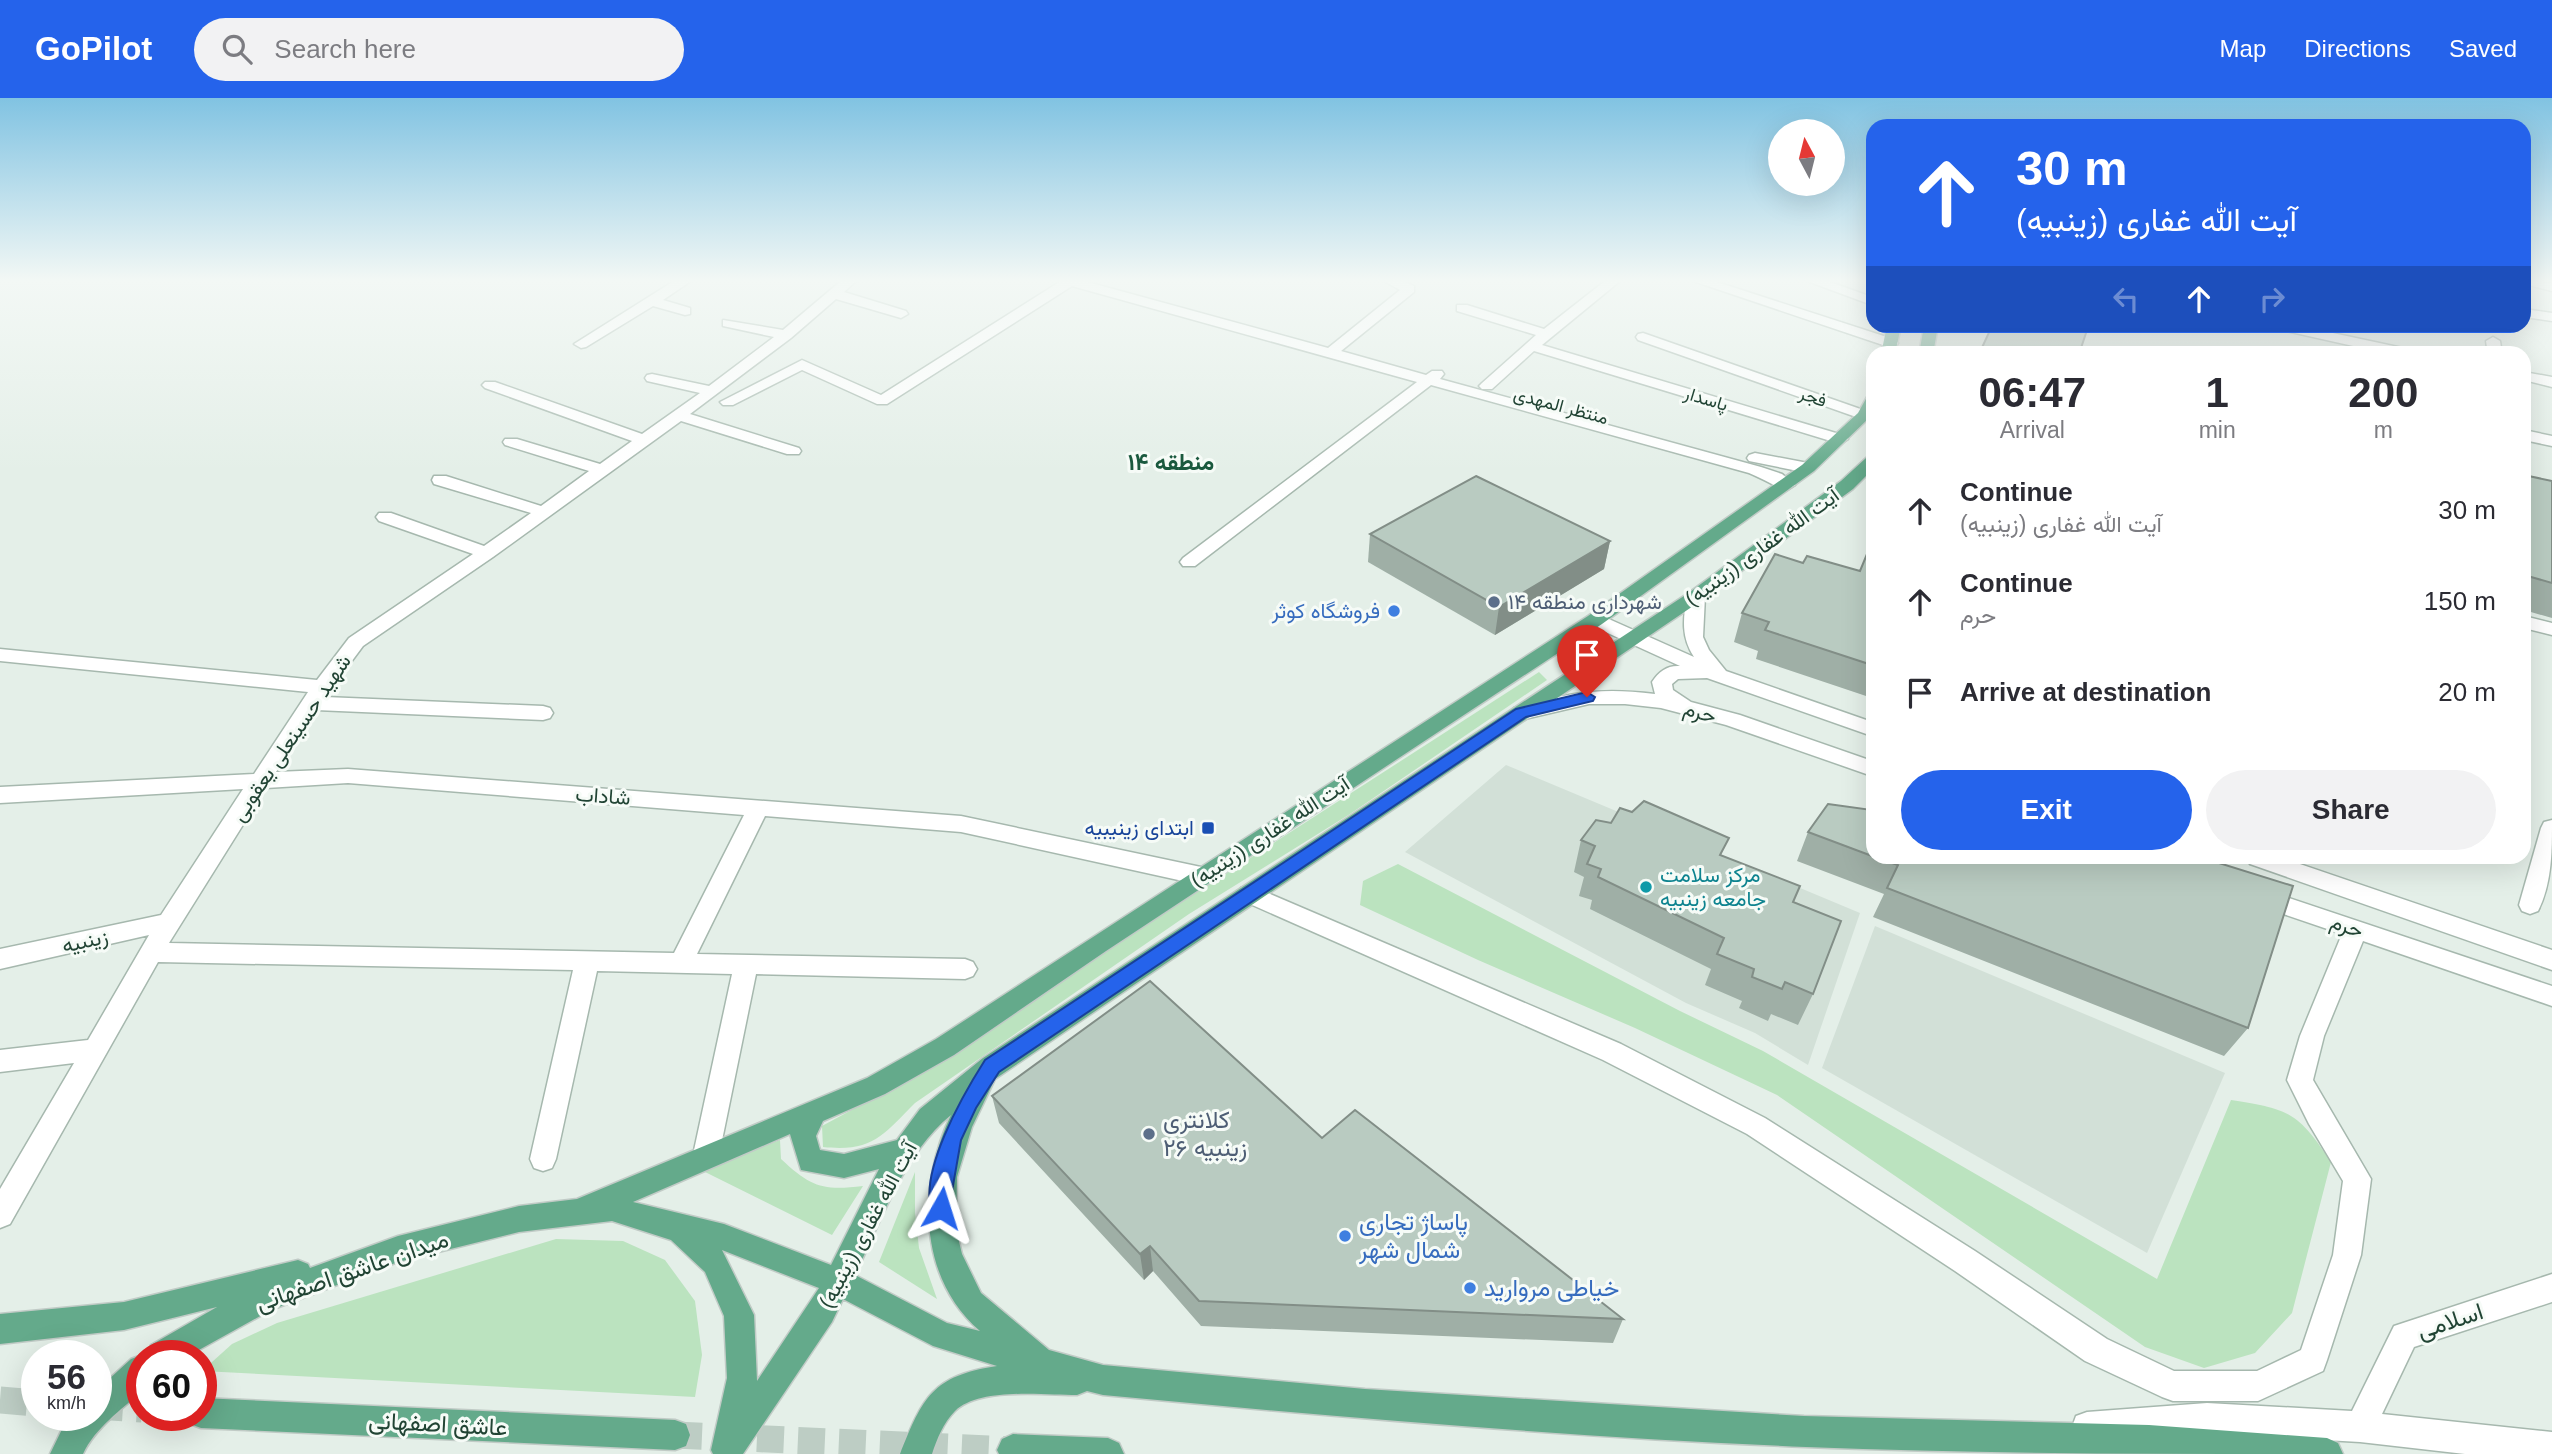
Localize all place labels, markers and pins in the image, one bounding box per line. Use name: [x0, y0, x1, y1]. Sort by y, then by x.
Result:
place label: شهرداری منطقه ۱۴: [1508, 590, 1662, 615]
marker: شهرداری منطقه ۱۴: [1486, 594, 1502, 610]
place label: فروشگاه کوثر: [1271, 599, 1380, 624]
marker: فروشگاه کوثر: [1386, 603, 1402, 619]
pin: [1557, 625, 1617, 697]
place label: ابتدای زینیبیه: [1085, 816, 1194, 841]
marker: ابتدای زینیبیه: [1200, 820, 1216, 836]
place label: مرکز سلامت جامعه زینبیه: [1660, 863, 1766, 912]
marker: مرکز سلامت جامعه زینبیه: [1638, 879, 1654, 895]
place label: کلانتری ۲۶ زینبیه: [1163, 1106, 1247, 1163]
marker: کلانتری ۲۶ زینبیه: [1141, 1126, 1157, 1142]
place label: پاساژ تجاری شمال شهر: [1358, 1208, 1468, 1265]
marker: پاساژ تجاری شمال شهر: [1337, 1228, 1353, 1244]
place label: خیاطی مروارید: [1484, 1274, 1619, 1303]
marker: خیاطی مروارید: [1462, 1280, 1478, 1296]

